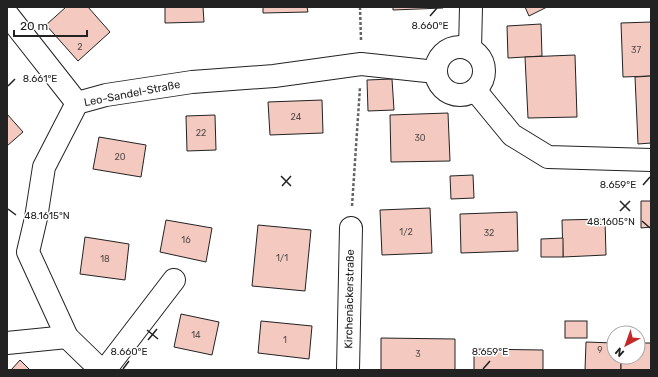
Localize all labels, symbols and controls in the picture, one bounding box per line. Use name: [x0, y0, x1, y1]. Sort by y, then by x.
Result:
scale bar: [14, 12, 87, 38]
text: 20 m: [20, 19, 48, 33]
text: 8.660°E: [411, 20, 449, 32]
house number: 2: [77, 42, 83, 52]
house number: 37: [631, 45, 641, 55]
text: 8.661°E: [23, 73, 57, 85]
street label: Leo-Sandel-Straße: [83, 78, 181, 109]
house number: 24: [291, 112, 302, 122]
house number: 22: [196, 128, 206, 138]
house number: 30: [414, 133, 426, 143]
house number: 20: [115, 152, 126, 162]
text: 8.659°E: [600, 179, 636, 191]
text: 48.1615°N: [24, 210, 70, 222]
text: 48.1605°N: [587, 216, 635, 228]
house number: 1/2: [399, 227, 413, 237]
house number: 32: [484, 228, 494, 238]
house number: 16: [181, 235, 191, 245]
street label: Kirchenäckerstraße: [342, 249, 357, 349]
house number: 1/1: [276, 253, 288, 263]
house number: 18: [100, 254, 110, 264]
north arrow: [606, 325, 646, 365]
house number: 14: [191, 330, 201, 340]
house number: 1: [283, 335, 287, 345]
house number: 9: [597, 345, 603, 355]
text: N: [612, 345, 627, 360]
text: 8.660°E: [110, 346, 148, 358]
text: 8.659°E: [472, 346, 508, 358]
house number: 3: [415, 349, 421, 359]

